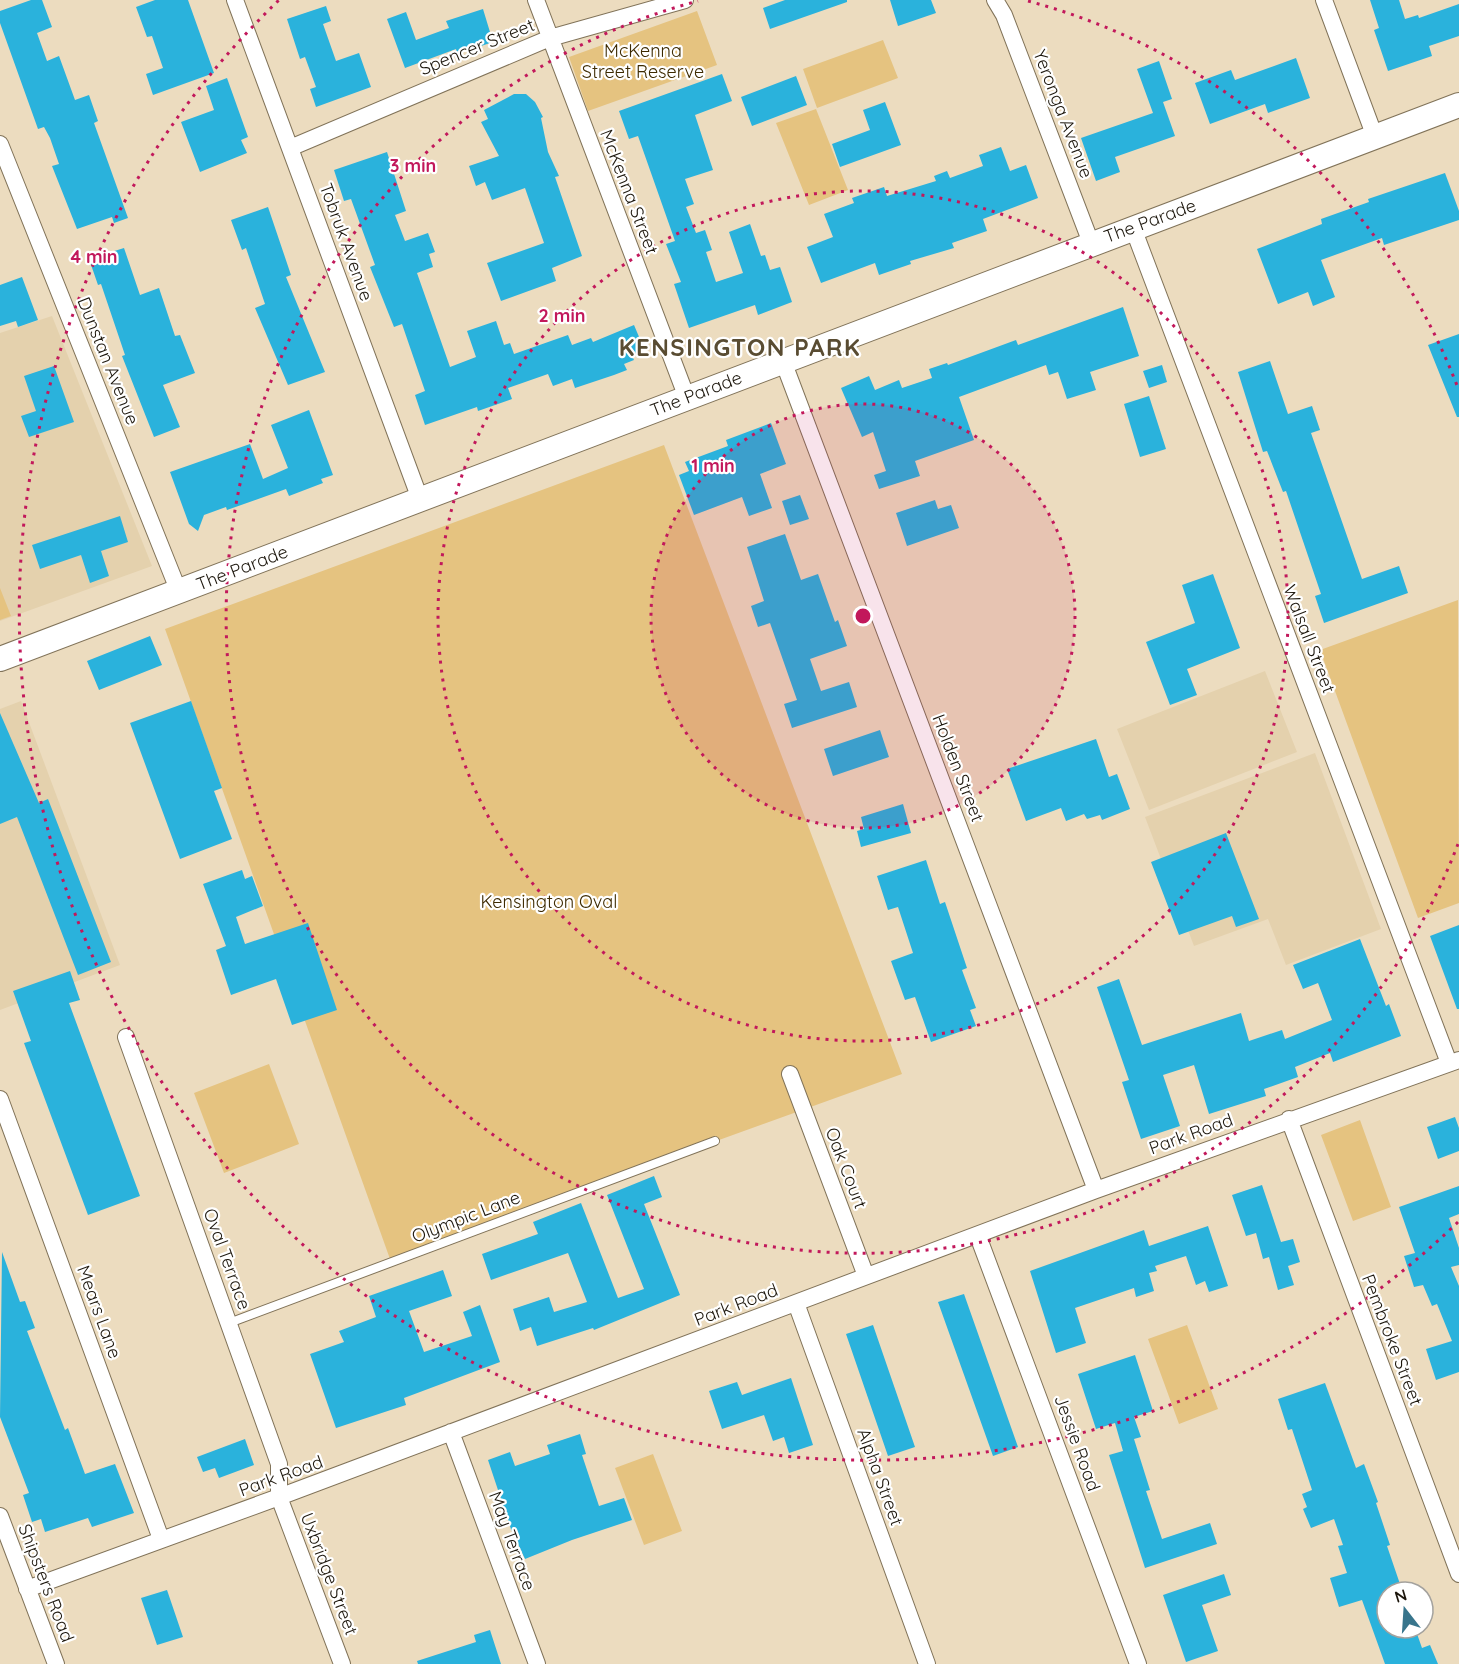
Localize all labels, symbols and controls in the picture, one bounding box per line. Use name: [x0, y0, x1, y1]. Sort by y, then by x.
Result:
street label: Spencer Street: [416, 13, 538, 80]
park label: McKenna Street Reserve: [582, 39, 704, 83]
street label: Yeronga Avenue: [1028, 46, 1099, 181]
street label: McKenna Street: [595, 126, 664, 258]
text: 3 min: [390, 154, 436, 177]
street label: Tobruk Avenue: [314, 180, 378, 304]
street label: The Parade: [1101, 193, 1199, 248]
text: 4 min: [70, 245, 118, 268]
street label: Dunstan Avenue: [72, 293, 145, 428]
text: 2 min: [539, 304, 585, 327]
district label: KENSINGTON PARK: [619, 332, 861, 362]
street label: The Parade: [647, 366, 745, 422]
text: 1 min: [691, 454, 735, 477]
street label: The Parade: [193, 540, 291, 596]
street label: Walsall Street: [1278, 581, 1341, 696]
centre of rings: [853, 606, 873, 626]
street label: Holden Street: [927, 711, 990, 825]
park label: Kensington Oval: [481, 890, 617, 913]
street label: Park Road: [1146, 1108, 1236, 1159]
street label: Oak Court: [820, 1124, 872, 1212]
street label: Olympic Lane: [408, 1185, 523, 1248]
street label: Oval Terrace: [199, 1205, 256, 1313]
street label: Mears Lane: [72, 1262, 127, 1362]
street label: Pembroke Street: [1357, 1271, 1428, 1409]
street label: Park Road: [691, 1278, 781, 1331]
street label: Jessie Road: [1049, 1391, 1106, 1494]
street label: Alpha Street: [852, 1425, 909, 1529]
street label: Park Road: [236, 1450, 326, 1501]
street label: May Terrace: [484, 1488, 541, 1594]
street label: Uxbridge Street: [296, 1509, 363, 1638]
street label: Shipsters Road: [13, 1521, 80, 1645]
north arrow: [1375, 1580, 1435, 1640]
text: N: [1392, 1584, 1409, 1607]

